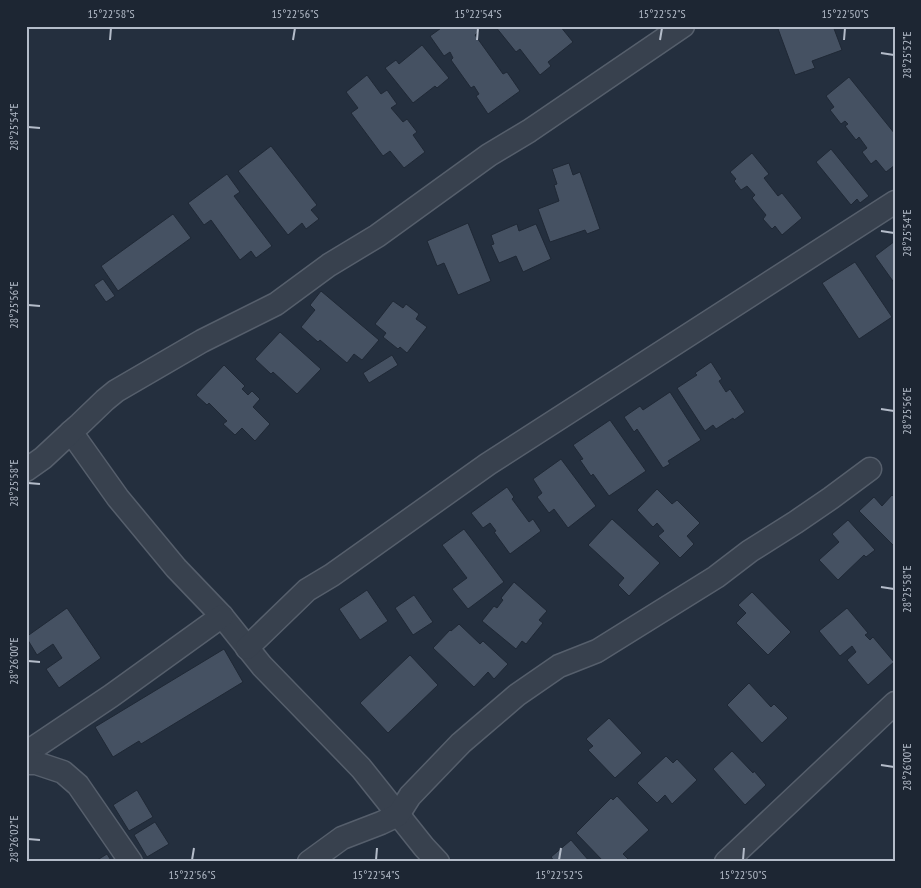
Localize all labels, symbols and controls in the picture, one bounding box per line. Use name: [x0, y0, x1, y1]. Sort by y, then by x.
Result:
text: 15°22'58"S: [87, 6, 135, 21]
text: 15°22'56"S: [271, 6, 319, 21]
text: 15°22'54"S: [454, 6, 502, 21]
text: 15°22'52"S: [638, 6, 686, 21]
text: 15°22'50"S: [821, 6, 869, 21]
text: 28°25'52"E: [899, 31, 914, 79]
text: 28°25'54"E: [6, 103, 21, 151]
text: 28°25'54"E: [899, 209, 914, 257]
text: 28°25'56"E: [6, 281, 21, 329]
text: 28°25'56"E: [899, 387, 914, 435]
text: 28°25'58"E: [6, 459, 21, 507]
text: 28°25'58"E: [899, 565, 914, 613]
text: 28°26'00"E: [6, 637, 21, 685]
text: 28°26'00"E: [899, 743, 914, 791]
text: 28°26'02"E: [6, 815, 21, 863]
text: 15°22'56"S: [168, 867, 216, 882]
text: 15°22'54"S: [352, 867, 400, 882]
text: 15°22'52"S: [535, 867, 583, 882]
text: 15°22'50"S: [719, 867, 767, 882]

